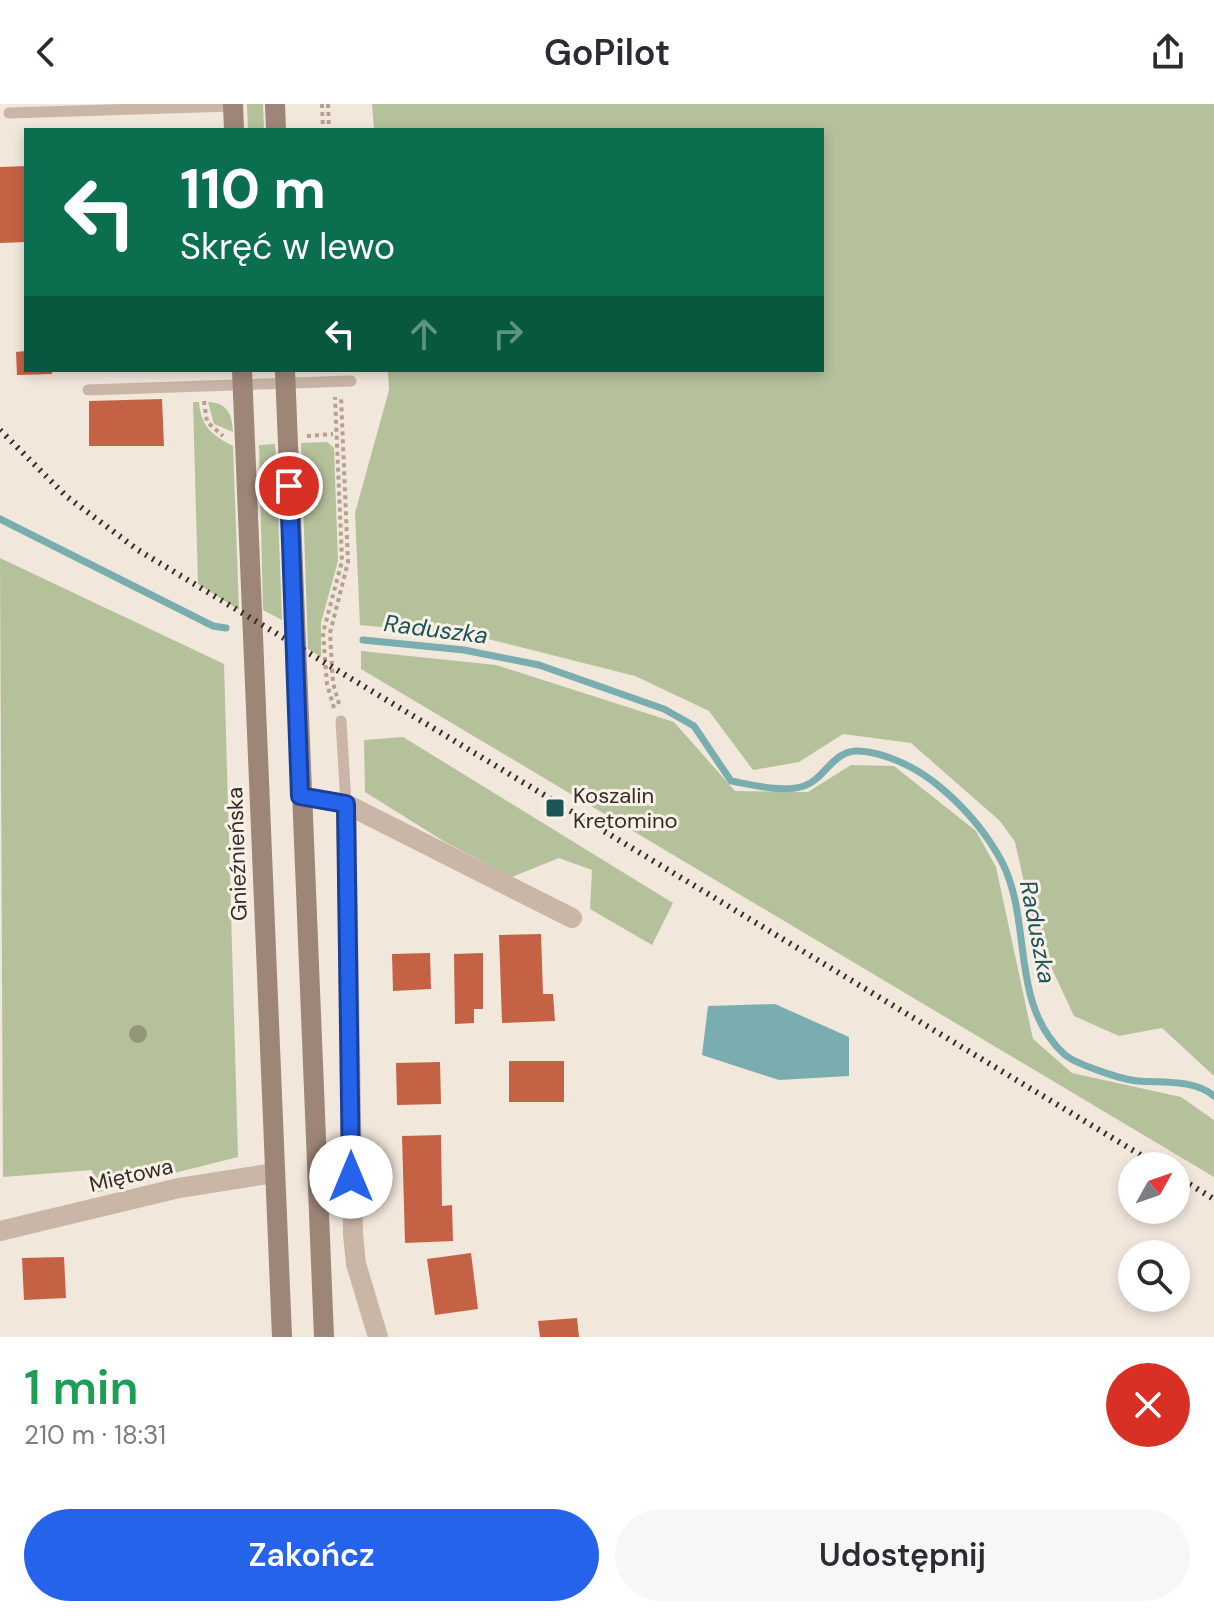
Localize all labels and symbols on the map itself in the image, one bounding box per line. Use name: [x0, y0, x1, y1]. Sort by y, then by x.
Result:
pin: [255, 452, 323, 520]
water label: Raduszka: [382, 607, 490, 651]
place label: Koszalin Kretomino: [573, 781, 678, 835]
street label: Gnieźnieńska: [220, 786, 254, 922]
marker: Koszalin Kretomino: [544, 797, 566, 819]
water label: Raduszka: [1013, 878, 1063, 986]
position arrow: [309, 1135, 393, 1219]
street label: Miętowa: [86, 1151, 176, 1199]
north arrow: [1118, 1152, 1190, 1224]

